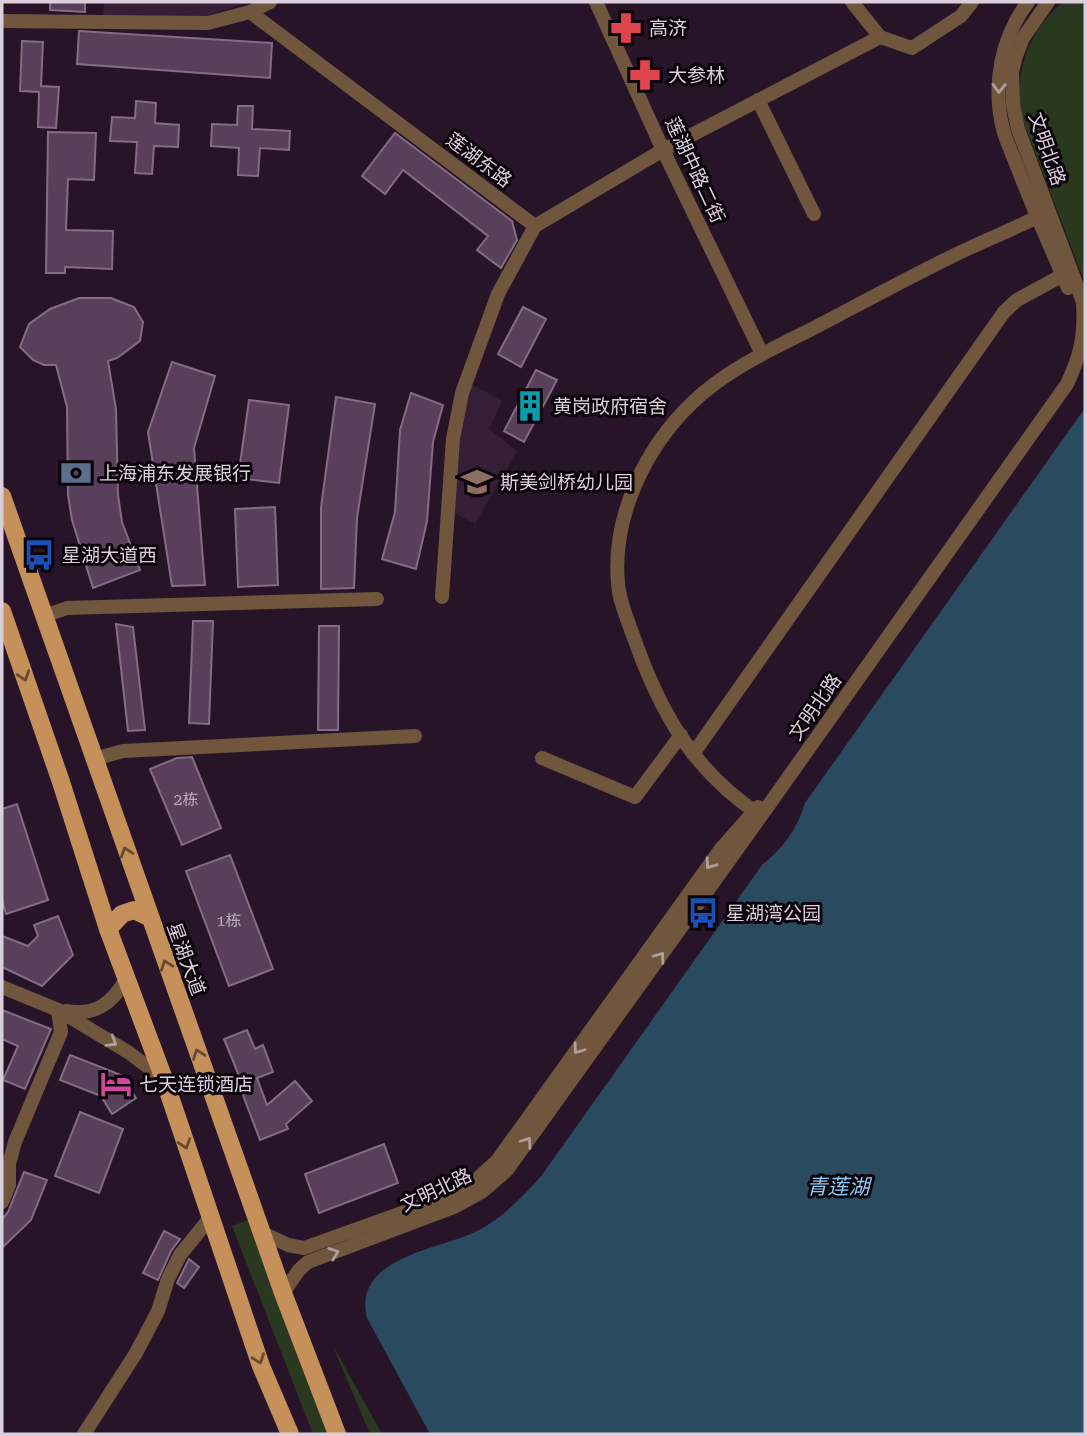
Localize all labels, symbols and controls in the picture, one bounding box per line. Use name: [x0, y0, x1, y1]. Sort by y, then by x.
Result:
pharmacy icon: 高济: [609, 11, 643, 45]
place label: 高济: [649, 17, 687, 40]
pharmacy icon: 大参林: [628, 58, 662, 92]
place label: 大参林: [668, 64, 725, 87]
one-way arrow: [991, 83, 1007, 93]
street label: 文明北路: [1024, 109, 1070, 189]
street label: 莲湖中路二街: [660, 113, 730, 227]
street label: 莲湖东路: [442, 128, 516, 192]
building icon: 黄岗政府宿舍: [513, 389, 547, 423]
place label: 黄岗政府宿舍: [553, 395, 667, 418]
bank icon: 上海浦东发展银行: [59, 456, 93, 490]
place label: 上海浦东发展银行: [99, 462, 251, 485]
school or university icon: 斯美剑桥幼儿园: [460, 465, 494, 499]
place label: 斯美剑桥幼儿园: [500, 471, 633, 494]
bus stop icon: 星湖大道西: [22, 538, 56, 572]
place label: 星湖大道西: [62, 544, 157, 567]
one-way arrow: [16, 669, 30, 681]
street label: 文明北路: [784, 669, 846, 745]
house number: 2栋: [174, 790, 198, 809]
one-way arrow: [120, 847, 134, 859]
one-way arrow: [706, 856, 719, 869]
bus stop icon: 星湖湾公园: [686, 896, 720, 930]
place label: 星湖湾公园: [726, 902, 821, 925]
house number: 1栋: [217, 911, 241, 930]
street label: 星湖大道: [162, 919, 210, 999]
one-way arrow: [652, 952, 664, 965]
one-way arrow: [160, 959, 174, 971]
one-way arrow: [105, 1034, 118, 1047]
one-way arrow: [574, 1041, 586, 1054]
one-way arrow: [193, 1048, 207, 1060]
hotel icon: 七天连锁酒店: [99, 1067, 133, 1101]
place label: 七天连锁酒店: [139, 1073, 253, 1096]
one-way arrow: [177, 1137, 191, 1150]
one-way arrow: [519, 1137, 531, 1150]
street label: 文明北路: [397, 1164, 475, 1216]
water label: 青莲湖: [807, 1175, 872, 1199]
one-way arrow: [328, 1247, 340, 1261]
one-way arrow: [250, 1353, 264, 1365]

